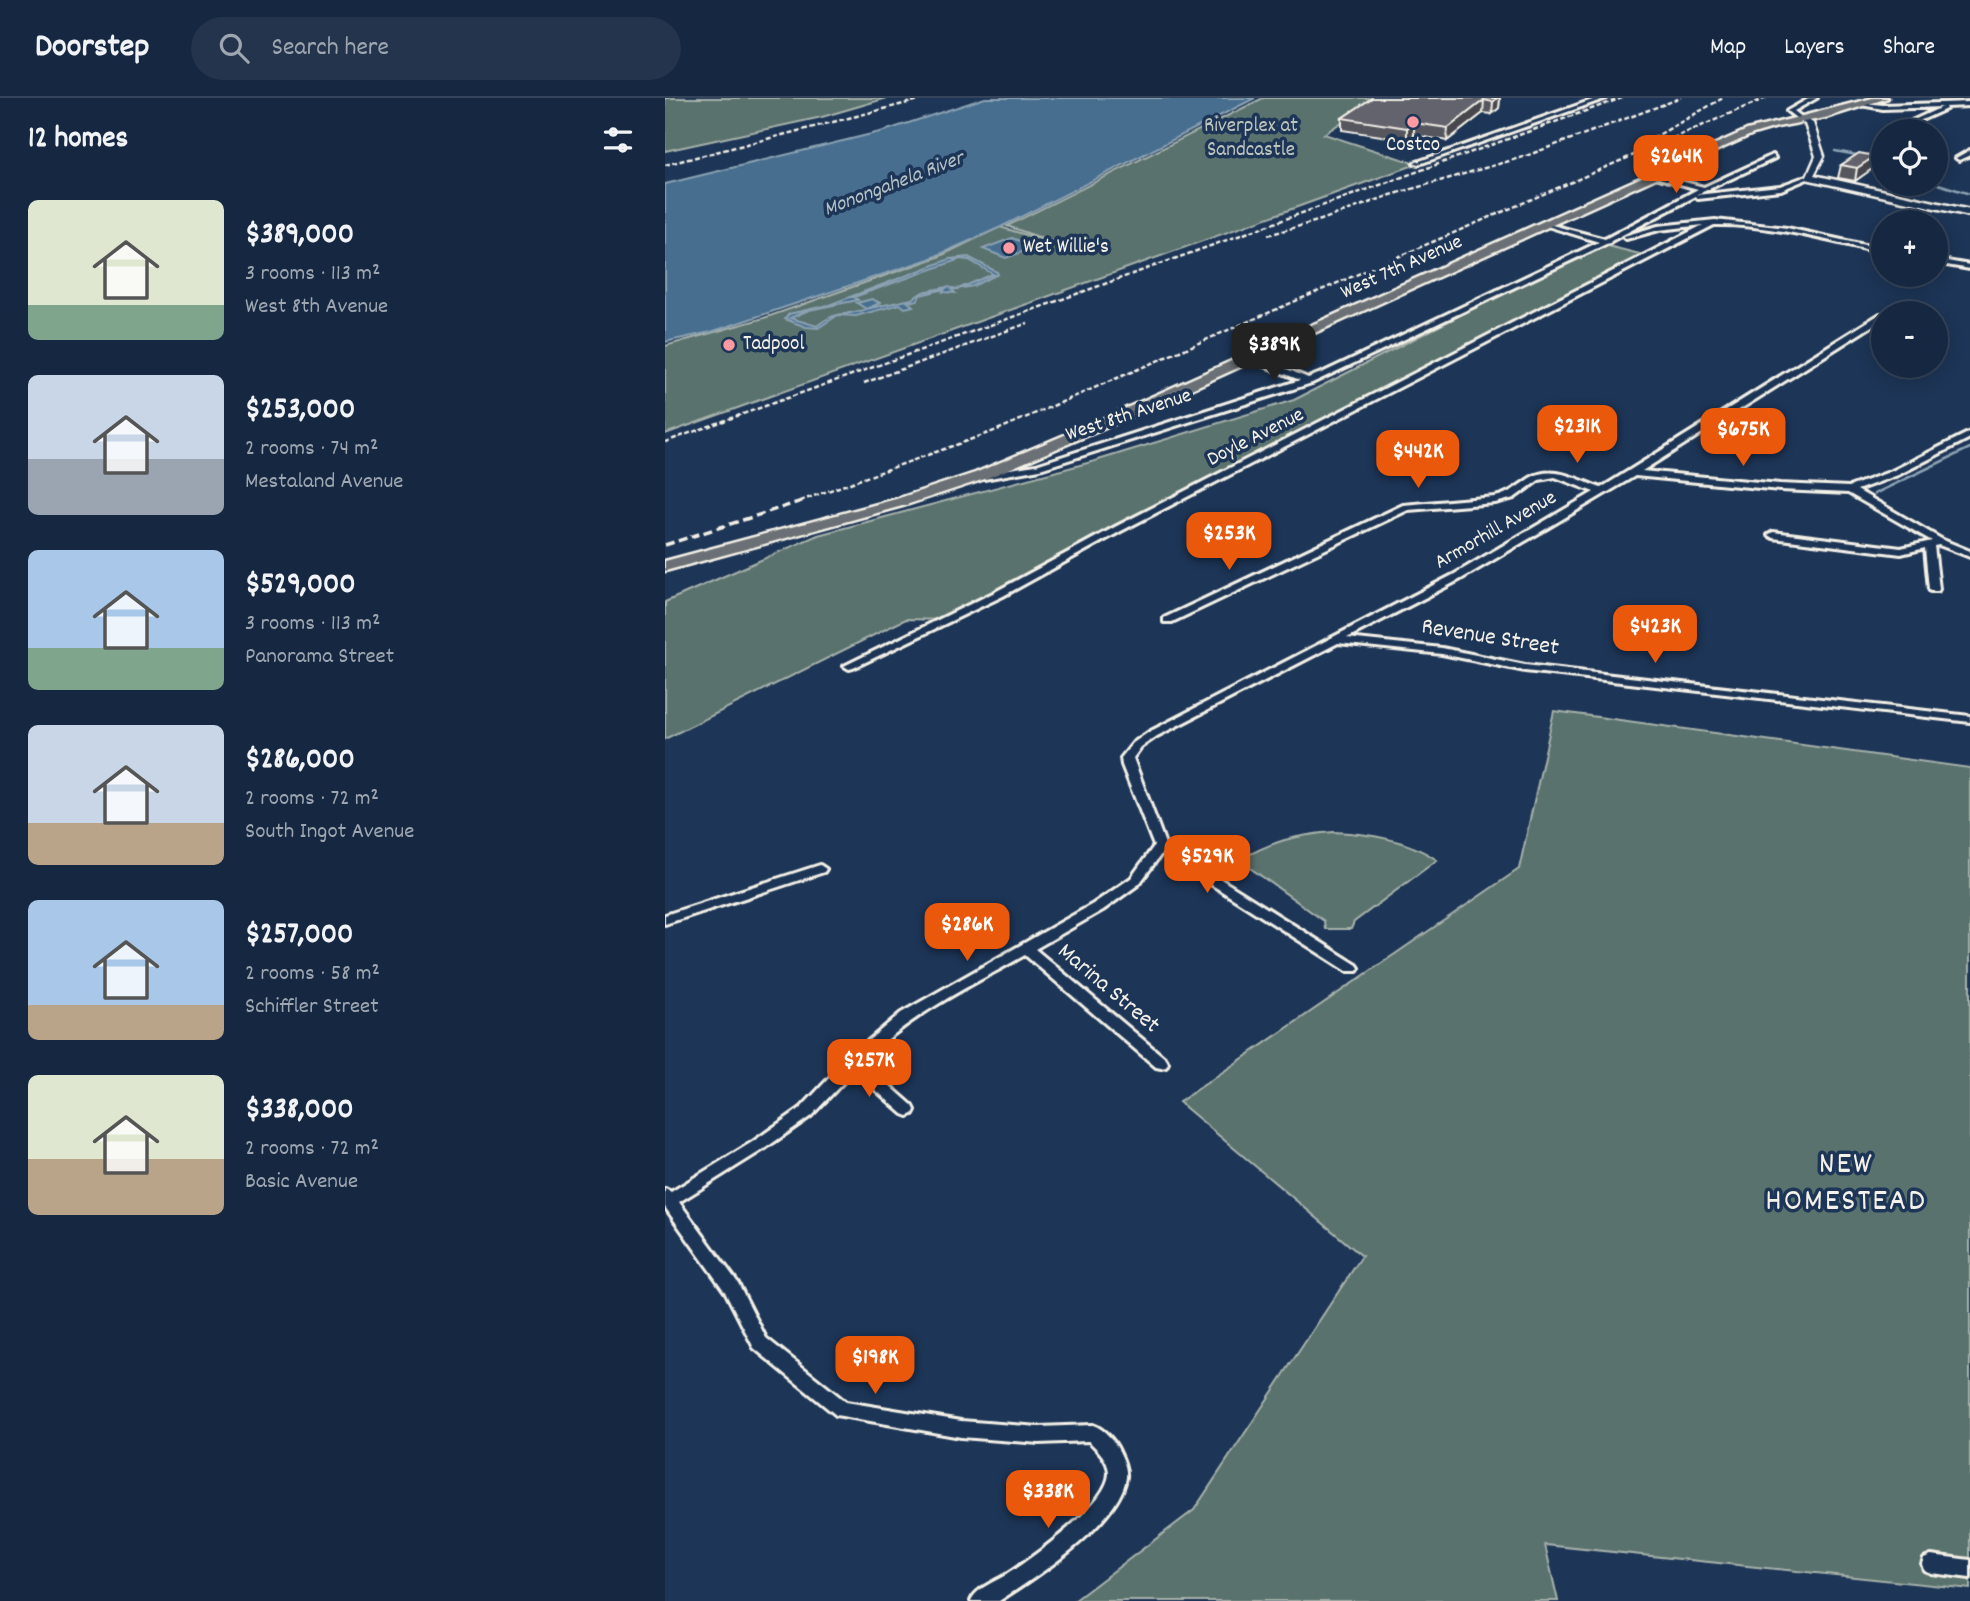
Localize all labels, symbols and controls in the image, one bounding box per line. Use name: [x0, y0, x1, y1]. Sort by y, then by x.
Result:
search box: [191, 17, 681, 80]
text: Doorstep: [35, 25, 149, 72]
icon: search: [215, 29, 253, 67]
text: Search here: [271, 30, 389, 67]
text: Map: [1710, 31, 1746, 65]
text: Layers: [1784, 31, 1845, 65]
text: Share: [1883, 31, 1935, 65]
park label: Riverplex at Sandcastle: [1204, 112, 1298, 166]
marker: Costco: [1405, 114, 1421, 130]
text: 12 homes: [28, 119, 128, 162]
map controls: [1871, 119, 1948, 378]
button: locate: [1871, 119, 1948, 196]
icon: filters: [599, 121, 637, 159]
place label: Costco: [1386, 131, 1440, 161]
pin: $264K: [1627, 136, 1725, 195]
text: $264K: [1649, 141, 1703, 174]
water label: Monongahela River: [820, 144, 970, 225]
button: +: [1871, 210, 1948, 287]
text: $389,000: [245, 215, 354, 258]
icon: home: [84, 228, 168, 312]
street label: West 7th Avenue: [1336, 228, 1468, 308]
place label: Wet Willie's: [1023, 233, 1109, 263]
marker: Wet Willie's: [1001, 240, 1017, 256]
text: 3 rooms · 113 m²: [245, 258, 381, 291]
text: West 8th Avenue: [245, 291, 388, 324]
button: −: [1871, 301, 1948, 378]
pin: $389K: [1225, 324, 1323, 383]
text: $389K: [1248, 329, 1300, 362]
place label: Tadpool: [743, 330, 804, 360]
marker: Tadpool: [721, 337, 737, 353]
street label: West 8th Avenue: [1062, 382, 1196, 450]
text: $253,000: [245, 390, 355, 433]
street label: Doyle Avenue: [1202, 401, 1310, 475]
icon: home: [84, 403, 168, 487]
pin: $231K: [1528, 406, 1626, 465]
pin: $675K: [1694, 408, 1792, 468]
text: $231K: [1553, 411, 1601, 444]
text: $675K: [1716, 414, 1770, 447]
pin: $442K: [1369, 430, 1467, 490]
text: 2 rooms · 74 m²: [245, 433, 378, 466]
text: $442K: [1392, 436, 1444, 469]
text: Mestaland Avenue: [245, 466, 403, 499]
street label: Armorhill Avenue: [1429, 484, 1563, 578]
pin: $253K: [1180, 512, 1278, 572]
text: $253K: [1202, 518, 1256, 551]
text: $529,000: [245, 565, 356, 608]
icon: home: [84, 578, 168, 662]
pin: $423K: [1606, 606, 1704, 665]
text: 3 rooms · 113 m²: [245, 608, 381, 641]
street label: Revenue Street: [1419, 610, 1561, 666]
text: $423K: [1629, 611, 1681, 644]
text: Panorama Street: [245, 641, 394, 674]
text: $286,000: [245, 740, 355, 783]
icon: home: [84, 753, 168, 837]
text: 2 rooms · 72 m²: [245, 783, 379, 816]
text: South Ingot Avenue: [245, 816, 414, 849]
pin: $529K: [1158, 836, 1256, 895]
text: $529K: [1180, 841, 1234, 874]
pin: $286K: [918, 904, 1016, 963]
text: $286K: [941, 909, 993, 942]
text: $257,000: [245, 915, 353, 958]
icon: home: [84, 928, 168, 1012]
street label: Marina Street: [1049, 936, 1167, 1042]
text: 2 rooms · 58 m²: [245, 958, 380, 991]
text: Schiffler Street: [245, 991, 379, 1024]
pin: $257K: [820, 1040, 918, 1099]
text: $257K: [843, 1045, 895, 1078]
text: $338,000: [245, 1090, 354, 1133]
icon: home: [84, 1103, 168, 1187]
text: 2 rooms · 72 m²: [245, 1133, 379, 1166]
district label: NEW HOMESTEAD: [1765, 1143, 1927, 1226]
text: Basic Avenue: [245, 1166, 358, 1199]
pin: $198K: [826, 1336, 924, 1396]
text: $198K: [851, 1342, 899, 1375]
pin: $338K: [999, 1470, 1097, 1530]
text: $338K: [1022, 1476, 1074, 1509]

